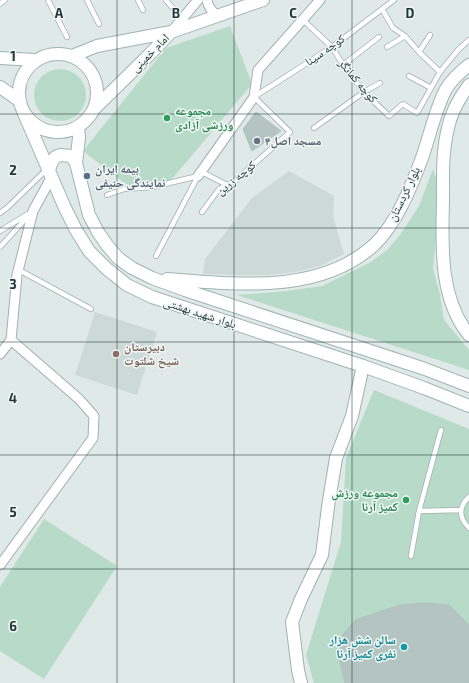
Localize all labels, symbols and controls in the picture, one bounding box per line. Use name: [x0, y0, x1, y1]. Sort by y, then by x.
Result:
text: A: [55, 5, 64, 21]
text: B: [172, 5, 180, 21]
text: C: [289, 5, 297, 21]
text: D: [406, 5, 415, 21]
street label: امام خمینی: [127, 30, 173, 76]
street label: کوچه سینا: [302, 31, 348, 69]
text: 1: [10, 48, 16, 64]
street label: کوچه کمانگر: [335, 55, 381, 106]
place label: مجموعه ورزشی آزادی: [175, 103, 234, 133]
marker: مجموعه ورزشی آزادی: [162, 113, 172, 123]
place label: مسجد اصل۴: [265, 133, 322, 149]
marker: مسجد اصل۴: [252, 136, 262, 146]
street label: کوچه زرین: [213, 157, 259, 198]
place label: بیمه ایران نمایندگی حنیفی: [95, 161, 165, 191]
text: 2: [9, 162, 17, 178]
street label: بلوار کردستان: [384, 164, 424, 224]
marker: بیمه ایران نمایندگی حنیفی: [82, 171, 92, 181]
text: 3: [9, 276, 17, 292]
street label: بلوار شهید بهشتی: [162, 294, 238, 332]
place label: دبیرستان شیخ شلتوت: [124, 339, 179, 369]
marker: دبیرستان شیخ شلتوت: [111, 349, 121, 359]
text: 4: [9, 390, 17, 406]
place label: مجموعه ورزش کمیز آرنا: [331, 485, 399, 514]
marker: مجموعه ورزش کمیز آرنا: [401, 495, 411, 505]
text: 5: [9, 504, 17, 520]
text: 6: [9, 618, 17, 634]
place label: سالن شش هزار نفری کمیز آرنا: [328, 632, 396, 662]
marker: سالن شش هزار نفری کمیز آرنا: [399, 642, 409, 652]

